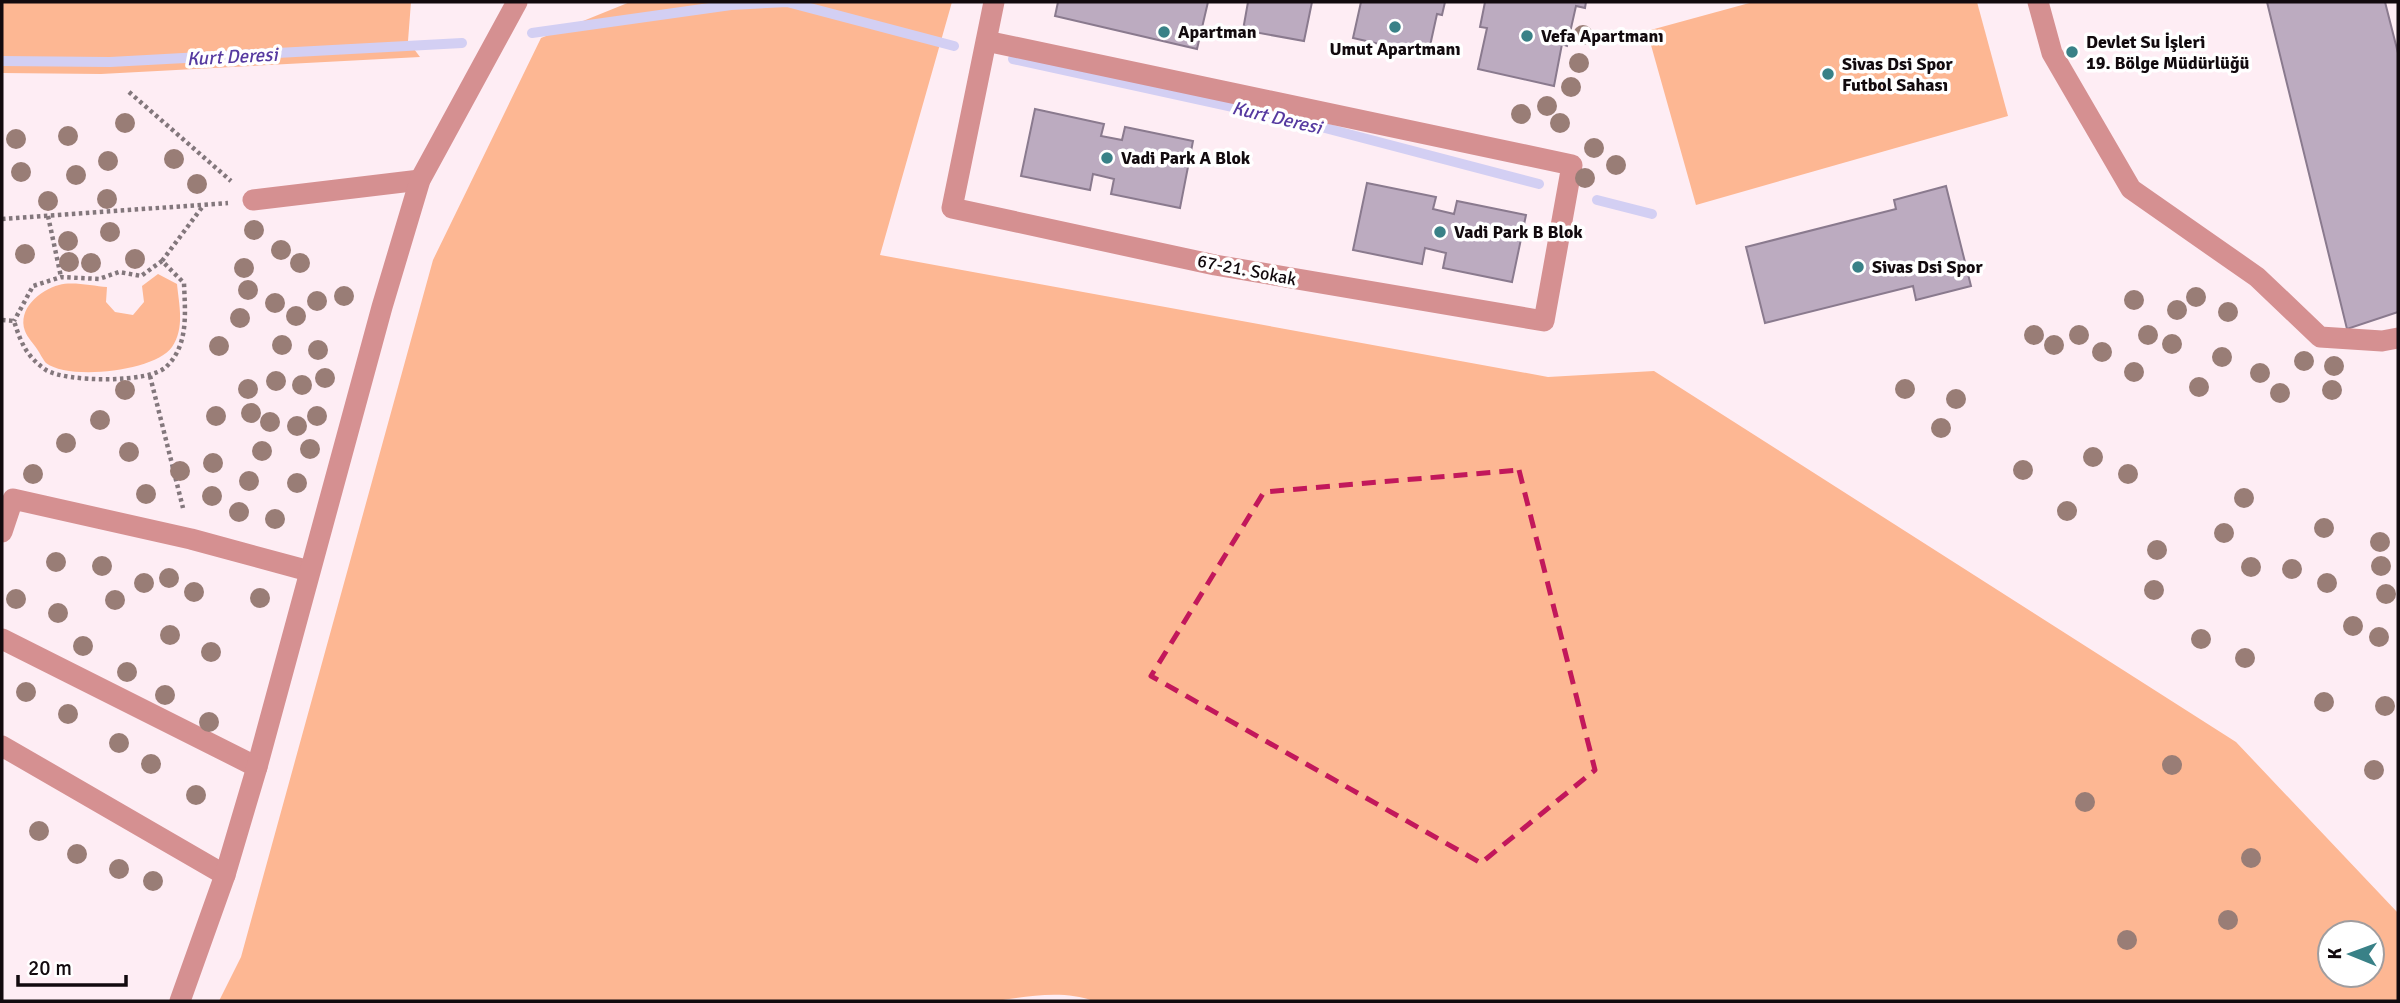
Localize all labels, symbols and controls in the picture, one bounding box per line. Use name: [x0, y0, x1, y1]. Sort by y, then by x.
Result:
marker: Umut Apartmanı: [1387, 19, 1403, 35]
place label: Apartman: [1178, 21, 1257, 43]
marker: Apartman: [1156, 24, 1172, 40]
place label: Vefa Apartmanı: [1541, 25, 1664, 47]
marker: Vefa Apartmanı: [1519, 28, 1535, 44]
place label: Devlet Su İşleri 19. Bölge Müdürlüğü: [2086, 31, 2250, 74]
place label: Umut Apartmanı: [1329, 38, 1461, 60]
water label: Kurt Deresi: [186, 43, 280, 71]
marker: Devlet Su İşleri 19. Bölge Müdürlüğü: [2064, 44, 2080, 60]
place label: Sivas Dsi Spor Futbol Sahası: [1842, 53, 1954, 96]
marker: Sivas Dsi Spor Futbol Sahası: [1820, 66, 1836, 82]
water label: Kurt Deresi: [1230, 96, 1326, 140]
place label: Vadi Park A Blok: [1121, 147, 1251, 169]
marker: Vadi Park A Blok: [1099, 150, 1115, 166]
place label: Vadi Park B Blok: [1454, 221, 1583, 243]
marker: Vadi Park B Blok: [1432, 224, 1448, 240]
street label: 67-21. Sokak: [1196, 250, 1298, 290]
place label: Sivas Dsi Spor: [1872, 256, 1984, 278]
marker: Sivas Dsi Spor: [1850, 259, 1866, 275]
north arrow: [2316, 919, 2386, 989]
scale bar: [18, 944, 126, 988]
text: K: [2323, 947, 2347, 960]
text: 20 m: [28, 955, 72, 981]

